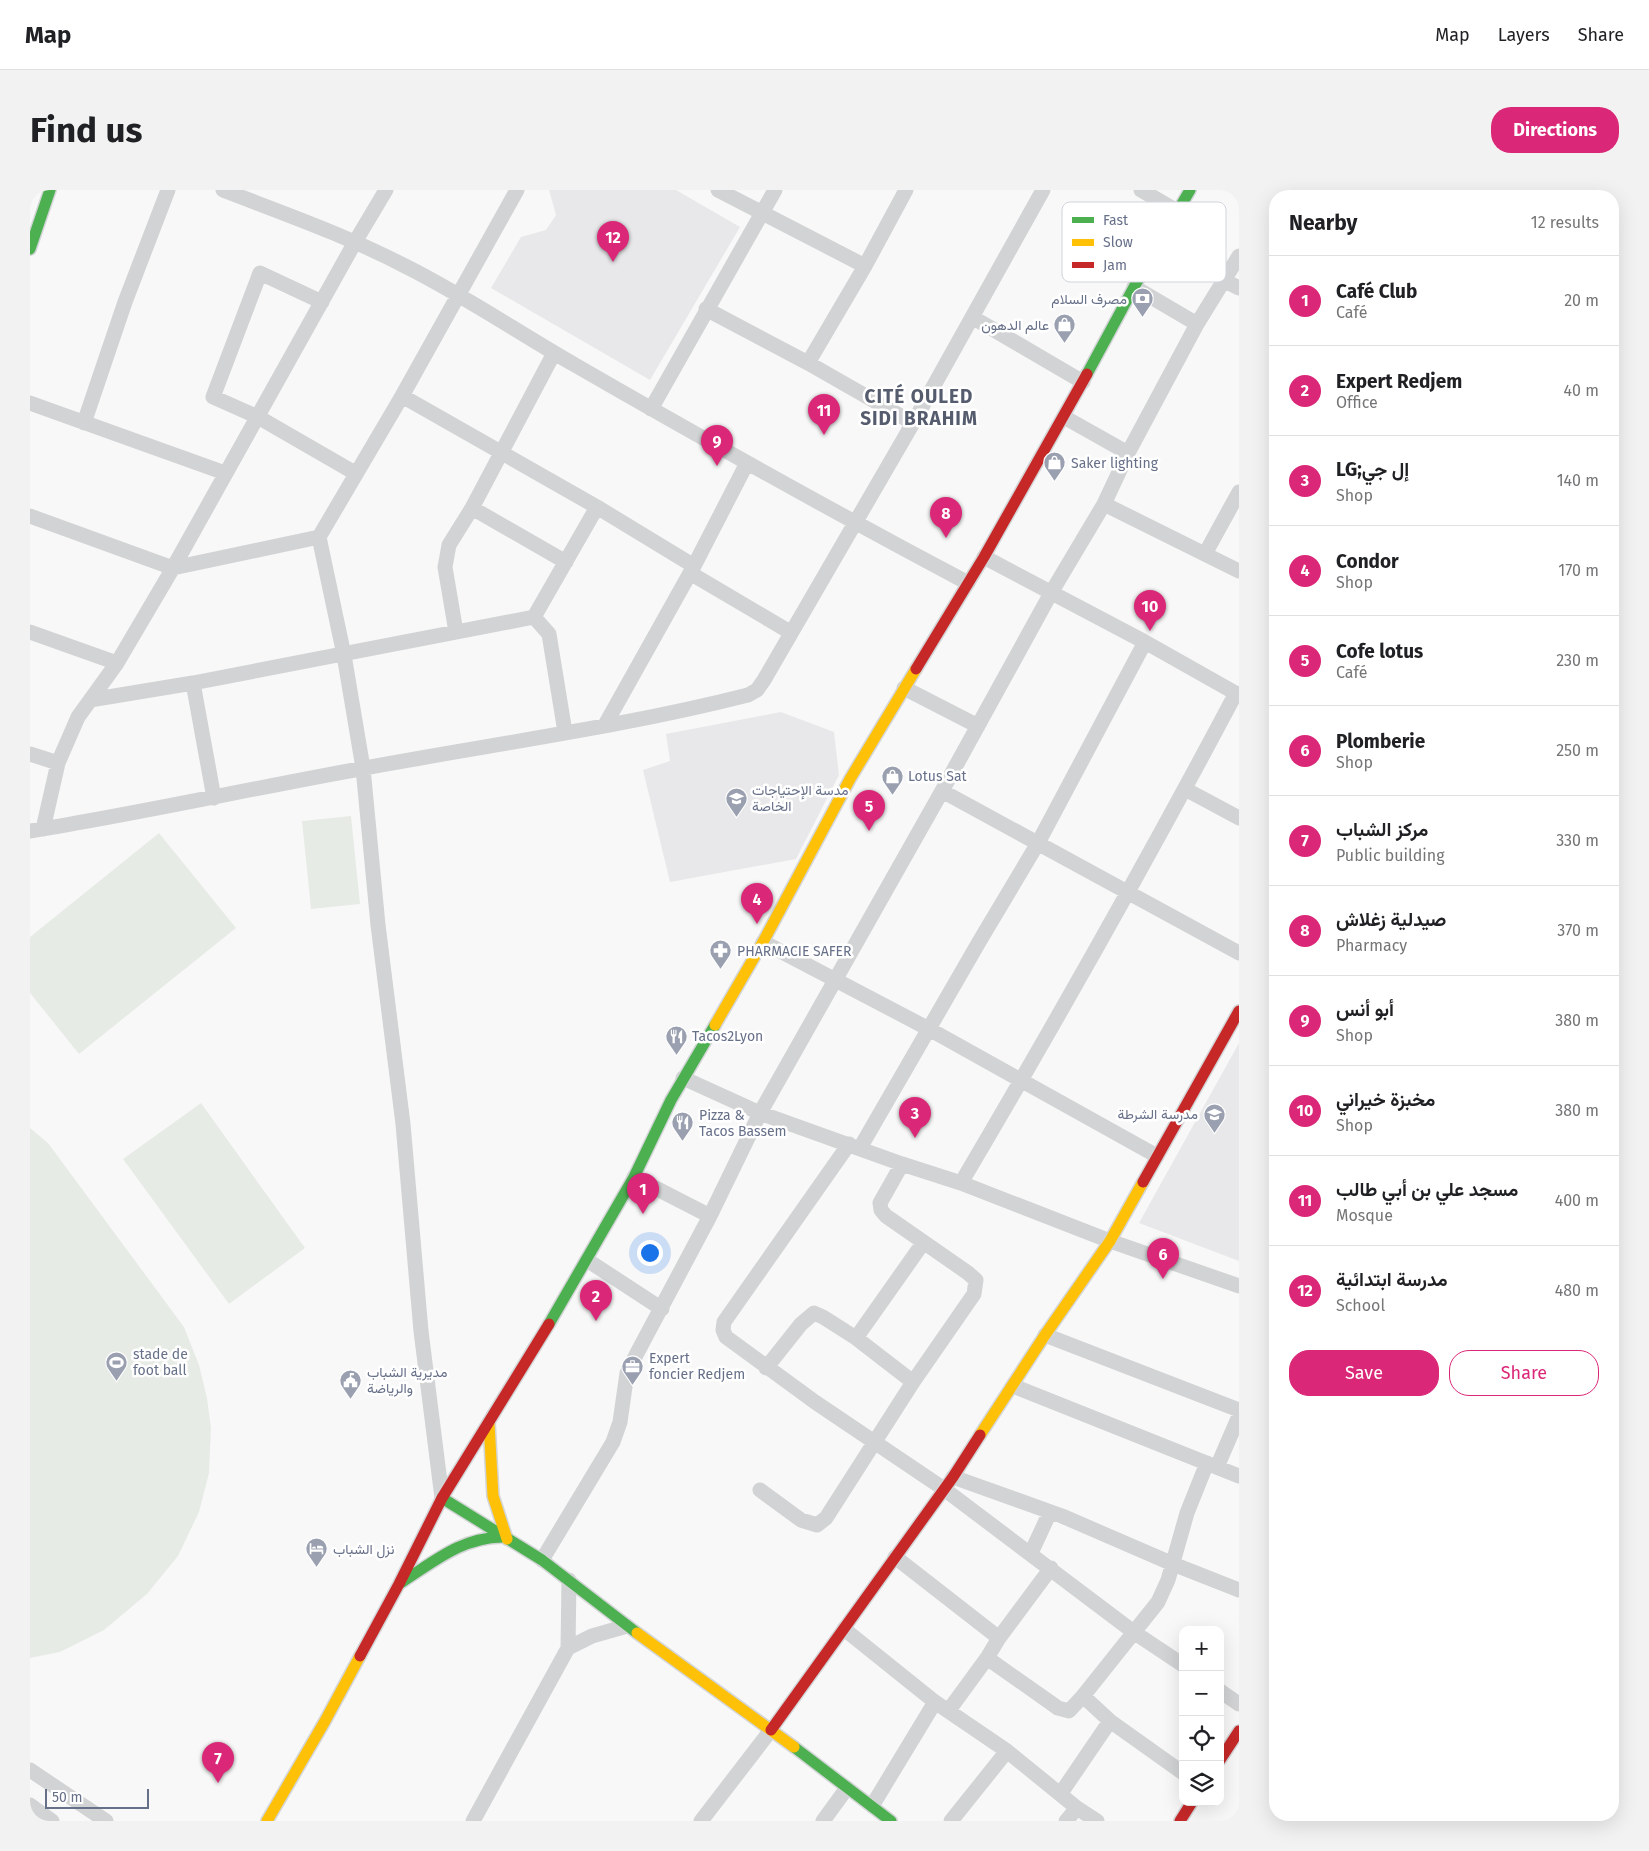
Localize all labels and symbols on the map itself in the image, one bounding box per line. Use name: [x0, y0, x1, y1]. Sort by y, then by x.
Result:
legend: [1062, 202, 1226, 282]
text: Fast: [1103, 212, 1129, 229]
pin: 12: [597, 221, 629, 262]
text: Slow: [1103, 234, 1133, 251]
text: Jam: [1103, 257, 1127, 274]
bank icon: مصرف السلام: [1131, 287, 1155, 318]
place label: مصرف السلام: [1051, 291, 1127, 308]
shop icon: عالم الدهون: [1053, 313, 1077, 344]
place label: عالم الدهون: [981, 317, 1049, 334]
district label: CITÉ OULED SIDI BRAHIM: [860, 383, 978, 430]
pin: 11: [808, 394, 840, 435]
pin: 9: [701, 425, 733, 466]
shop icon: Saker lighting: [1043, 451, 1067, 482]
place label: Saker lighting: [1071, 455, 1159, 472]
pin: 8: [930, 497, 962, 538]
pin: 10: [1134, 590, 1166, 631]
shop icon: Lotus Sat: [880, 764, 904, 795]
place label: Lotus Sat: [908, 768, 967, 785]
place label: مدسة الإحتياجات الخاصة: [752, 782, 849, 815]
school or university icon: مدسة الإحتياجات الخاصة: [724, 786, 748, 817]
pin: 5: [853, 790, 885, 831]
pin: 4: [741, 883, 773, 924]
pharmacy icon: PHARMACIE SAFER: [709, 939, 733, 970]
place label: PHARMACIE SAFER: [737, 943, 852, 960]
restaurant icon: Tacos2Lyon: [664, 1024, 688, 1055]
place label: Tacos2Lyon: [692, 1028, 763, 1045]
pin: 3: [899, 1097, 931, 1138]
school or university icon: مدرسة الشرطة: [1202, 1102, 1226, 1133]
place label: مدرسة الشرطة: [1118, 1106, 1198, 1123]
place label: Pizza & Tacos Bassem: [699, 1107, 787, 1140]
restaurant icon: Pizza & Tacos Bassem: [671, 1111, 695, 1142]
pin: 1: [627, 1173, 659, 1214]
pin: 6: [1147, 1238, 1179, 1279]
your location: [637, 1240, 663, 1266]
pin: 2: [580, 1280, 612, 1321]
place label: stade de foot ball: [133, 1346, 188, 1379]
sports icon: stade de foot ball: [105, 1350, 129, 1381]
place label: Expert foncier Redjem: [649, 1350, 745, 1383]
office icon: Expert foncier Redjem: [621, 1354, 645, 1385]
place label: مديرية الشباب والرياضة: [367, 1364, 447, 1397]
public building icon: مديرية الشباب والرياضة: [339, 1368, 363, 1399]
hotel icon: نزل الشباب: [305, 1537, 329, 1568]
place label: نزل الشباب: [333, 1541, 395, 1559]
pin: 7: [202, 1742, 234, 1783]
scale bar: [45, 1786, 149, 1809]

